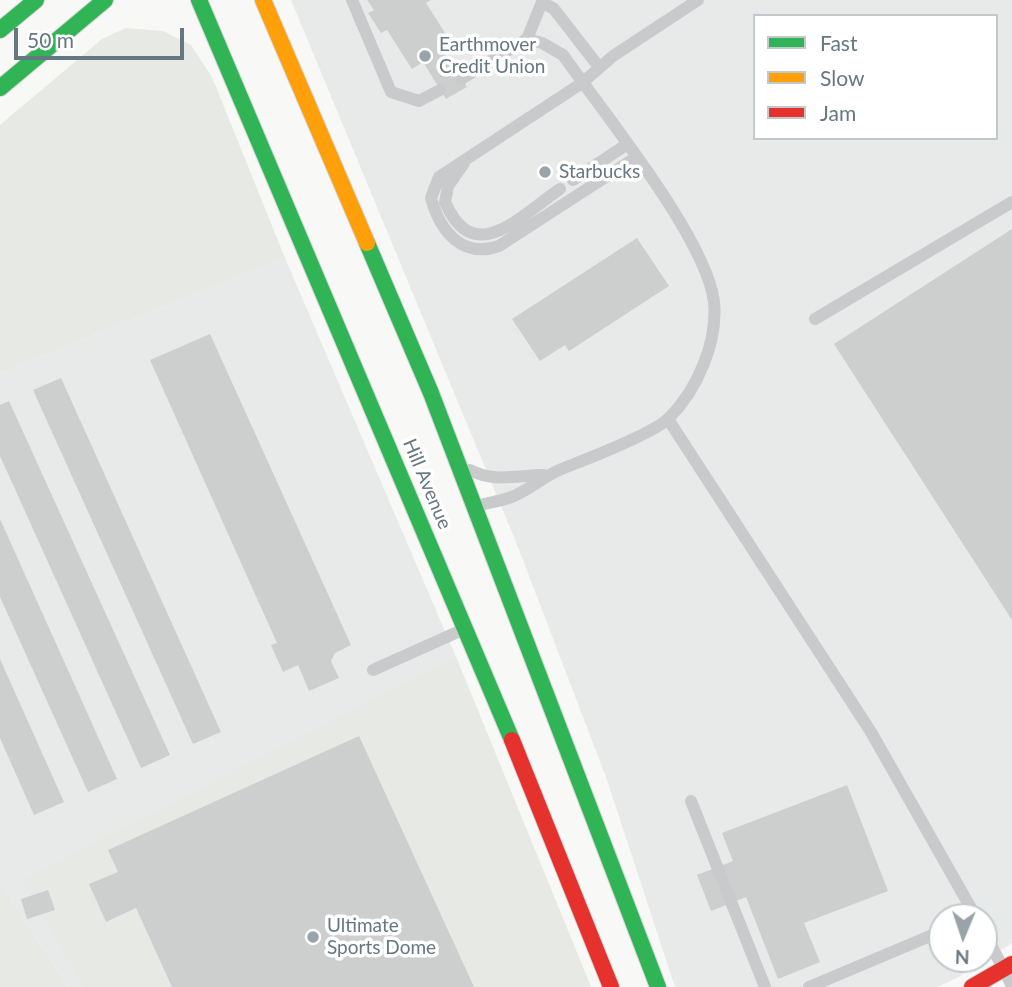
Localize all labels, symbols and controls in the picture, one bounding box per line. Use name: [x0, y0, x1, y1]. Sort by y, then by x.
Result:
scale bar: [18, 14, 187, 58]
legend: [753, 14, 998, 140]
text: 50 m: [27, 27, 74, 52]
text: Fast: [820, 30, 857, 55]
place label: Earthmover Credit Union: [439, 34, 545, 78]
marker: Earthmover Credit Union: [417, 48, 433, 64]
text: Slow: [820, 65, 864, 90]
text: Jam: [820, 100, 856, 125]
place label: Starbucks: [559, 161, 640, 183]
marker: Starbucks: [537, 164, 553, 180]
street label: Hill Avenue: [398, 436, 456, 532]
north arrow: [928, 903, 998, 973]
place label: Ultimate Sports Dome: [327, 915, 436, 959]
marker: Ultimate Sports Dome: [305, 929, 321, 945]
text: N: [955, 946, 970, 969]

